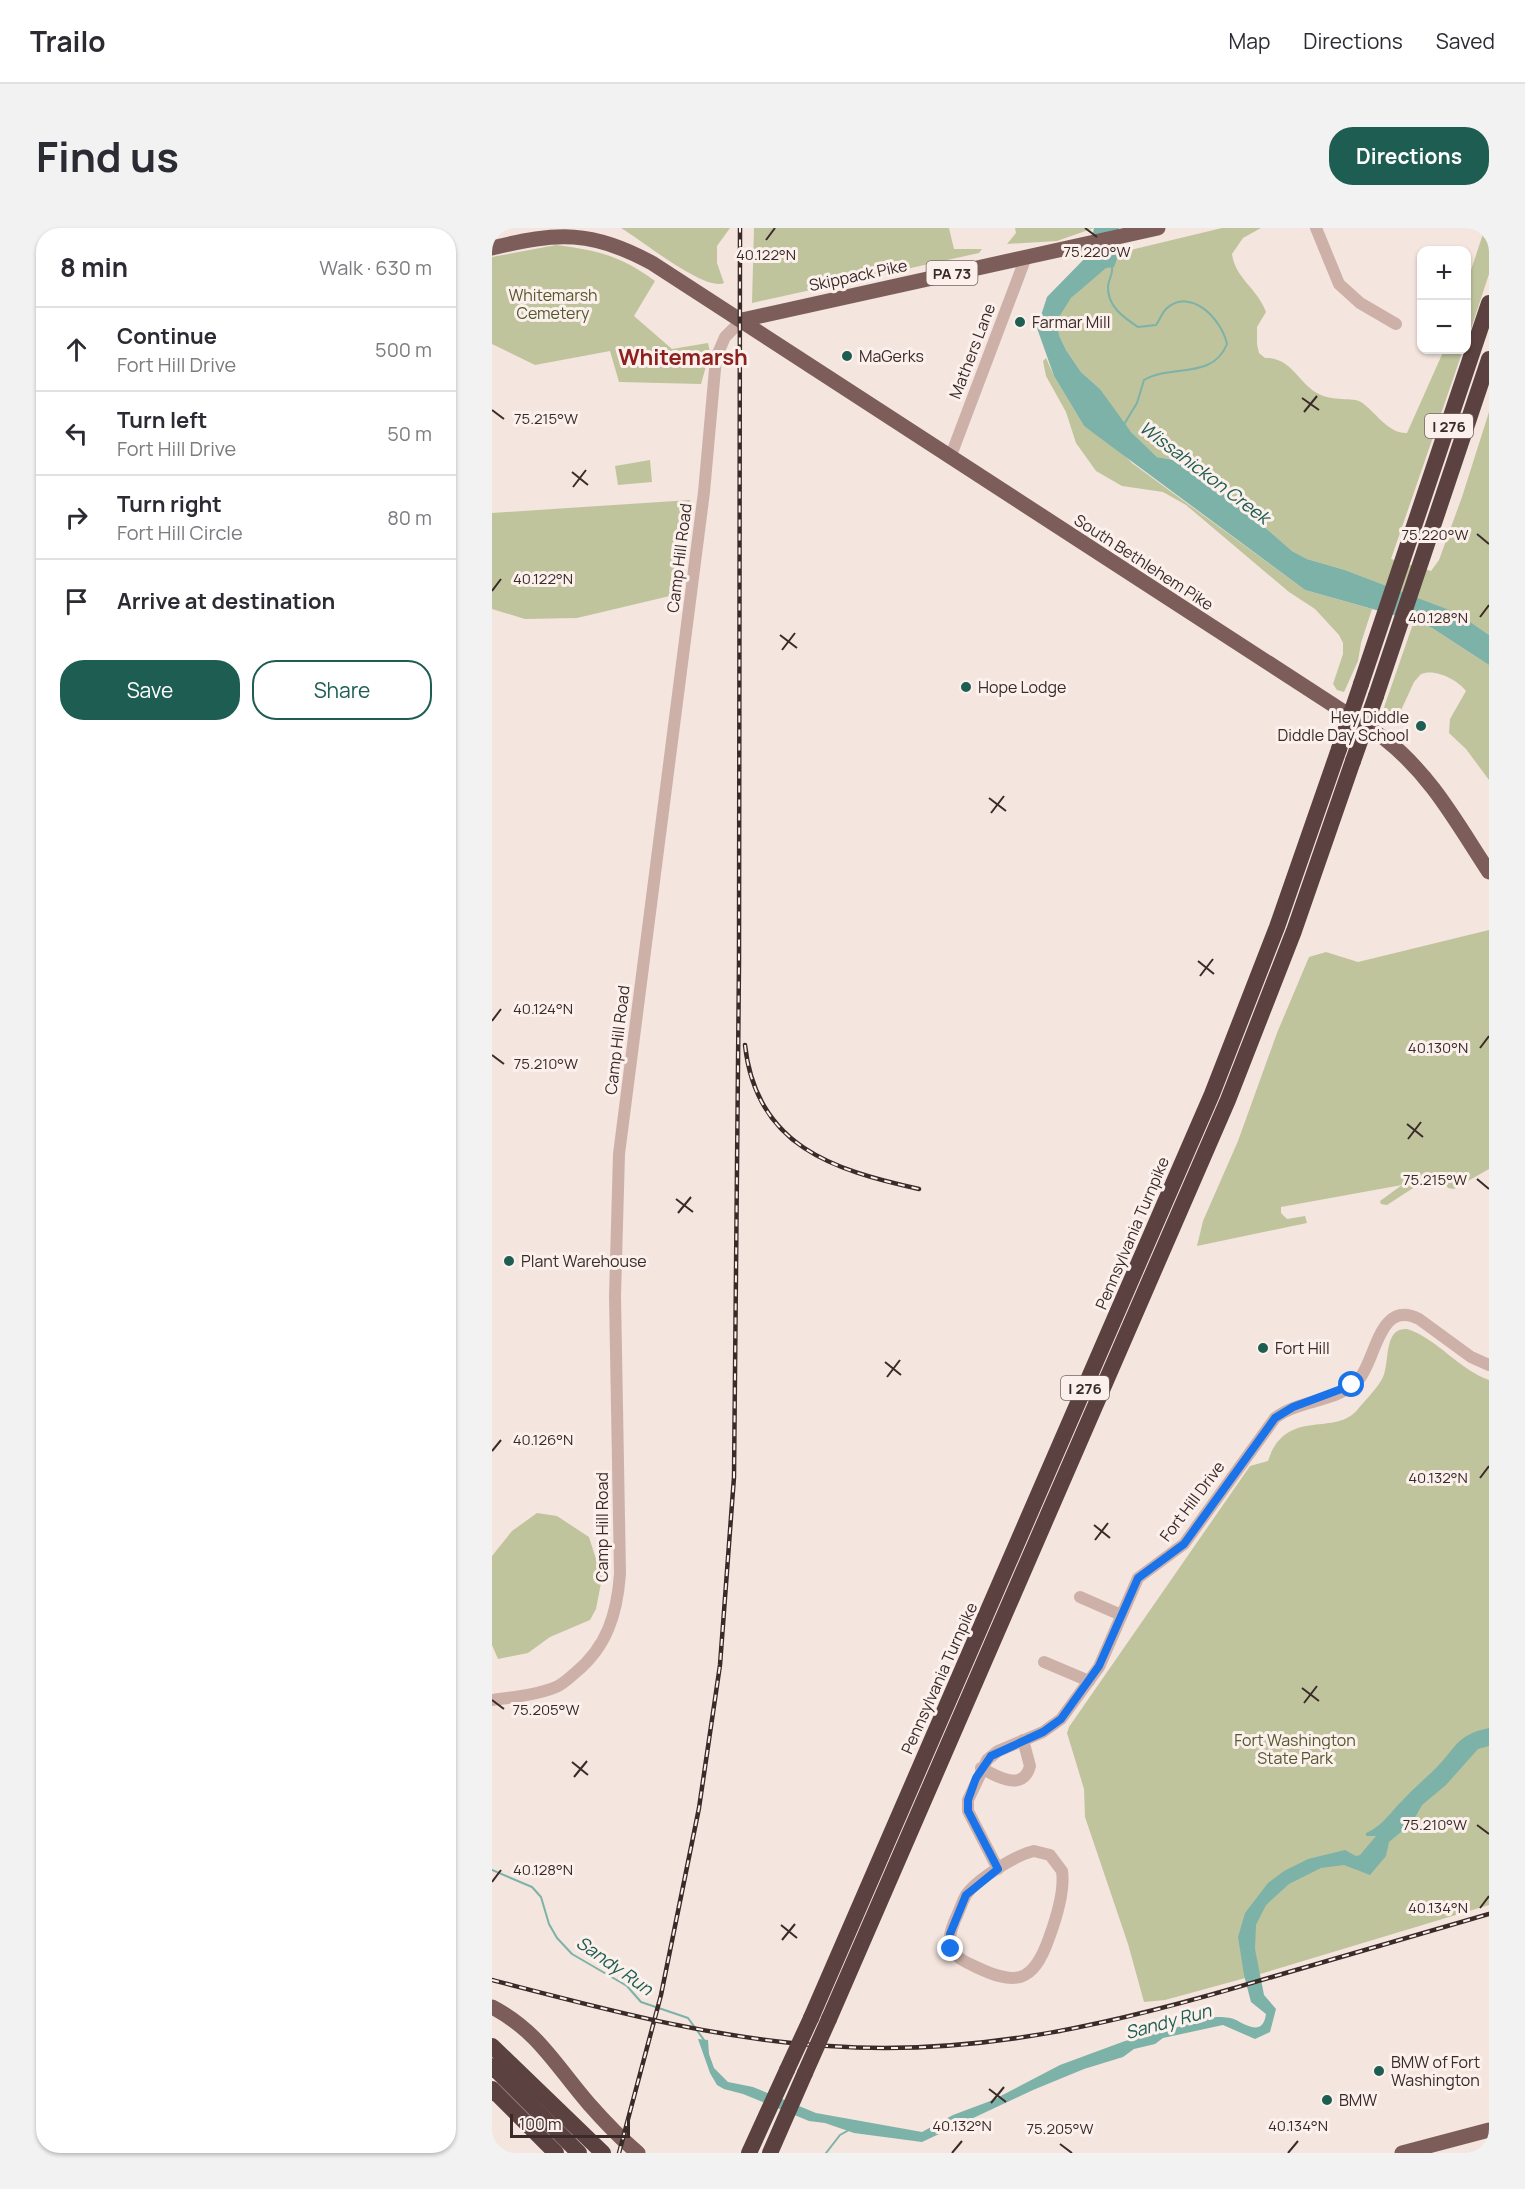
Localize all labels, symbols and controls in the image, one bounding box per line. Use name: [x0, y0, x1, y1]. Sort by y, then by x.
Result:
text: Trailo: [30, 22, 106, 60]
text: Map: [1229, 27, 1270, 55]
text: Directions: [1303, 27, 1403, 55]
text: Saved: [1436, 27, 1495, 55]
text: Find us: [36, 127, 179, 185]
button: Directions: [1329, 127, 1489, 185]
text: 75.220°W: [1063, 241, 1131, 262]
text: 40.122°N: [736, 244, 796, 265]
map controls: [1417, 246, 1471, 354]
button: +: [1417, 246, 1471, 300]
text: 8 min: [60, 249, 128, 285]
text: Walk · 630 m: [319, 254, 432, 281]
street label: Skippack Pike: [807, 254, 909, 296]
road number: PA 73: [926, 261, 978, 285]
park label: Whitemarsh Cemetery: [508, 284, 598, 324]
street label: Mathers Lane: [944, 300, 1000, 402]
button: −: [1417, 300, 1471, 354]
place label: Farmar Mill: [1032, 311, 1110, 333]
marker: Farmar Mill: [1013, 315, 1027, 329]
text: Continue: [117, 321, 217, 351]
icon: ahead: [60, 333, 93, 366]
text: 500 m: [375, 336, 432, 363]
district label: Whitemarsh: [618, 342, 748, 372]
place label: MaGerks: [859, 345, 924, 367]
marker: MaGerks: [840, 349, 854, 363]
text: Fort Hill Drive: [117, 351, 236, 378]
text: Turn left: [117, 405, 207, 435]
text: 75.215°W: [514, 408, 578, 429]
road number: I 276: [1425, 414, 1473, 438]
water label: Wissahickon Creek: [1135, 415, 1277, 531]
icon: left: [60, 417, 93, 450]
text: 50 m: [387, 420, 432, 447]
text: Fort Hill Drive: [117, 435, 236, 462]
text: Turn right: [117, 489, 222, 519]
icon: right: [60, 501, 93, 534]
street label: Camp Hill Road: [661, 502, 697, 614]
text: 80 m: [387, 504, 432, 531]
street label: South Bethlehem Pike: [1070, 509, 1218, 615]
text: Fort Hill Circle: [117, 519, 243, 546]
text: 75.220°W: [1401, 524, 1469, 545]
text: 40.122°N: [513, 568, 573, 589]
icon: arrive: [60, 585, 93, 618]
text: Arrive at destination: [117, 586, 335, 616]
text: 40.128°N: [1408, 607, 1468, 628]
button: Save: [60, 660, 240, 720]
button: Share: [252, 660, 432, 720]
place label: Hope Lodge: [978, 676, 1066, 698]
marker: Hope Lodge: [959, 680, 973, 694]
place label: Hey Diddle Diddle Day School: [1278, 706, 1409, 746]
marker: Hey Diddle Diddle Day School: [1414, 719, 1428, 733]
street label: Camp Hill Road: [599, 984, 635, 1096]
text: 40.124°N: [513, 998, 573, 1019]
text: 40.130°N: [1408, 1037, 1468, 1058]
text: 75.210°W: [514, 1053, 578, 1074]
street label: Pennsylvania Turnpike: [1090, 1153, 1174, 1313]
text: 75.215°W: [1403, 1169, 1467, 1190]
place label: Plant Warehouse: [521, 1250, 647, 1272]
marker: Plant Warehouse: [502, 1254, 516, 1268]
place label: Fort Hill: [1275, 1337, 1330, 1359]
marker: Fort Hill: [1256, 1341, 1270, 1355]
route start: [1338, 1371, 1364, 1397]
road number: I 276: [1061, 1376, 1109, 1400]
text: 40.126°N: [513, 1429, 573, 1450]
street label: Fort Hill Drive: [1154, 1456, 1230, 1546]
text: 40.132°N: [1408, 1467, 1468, 1488]
street label: Camp Hill Road: [591, 1472, 613, 1582]
street label: Pennsylvania Turnpike: [896, 1599, 982, 1757]
text: 75.205°W: [512, 1699, 580, 1720]
park label: Fort Washington State Park: [1234, 1729, 1356, 1769]
text: 75.210°W: [1403, 1814, 1467, 1835]
text: 40.128°N: [513, 1859, 573, 1880]
text: 40.134°N: [1408, 1897, 1468, 1918]
water label: Sandy Run: [572, 1930, 659, 2001]
route end: [937, 1935, 963, 1961]
water label: Sandy Run: [1122, 1998, 1215, 2044]
place label: BMW of Fort Washington: [1391, 2051, 1480, 2091]
marker: BMW of Fort Washington: [1372, 2064, 1386, 2078]
place label: BMW: [1339, 2089, 1377, 2111]
marker: BMW: [1320, 2093, 1334, 2107]
scale bar: [510, 2111, 630, 2138]
text: 100 m: [519, 2113, 562, 2135]
text: 40.132°N: [932, 2115, 992, 2136]
text: 40.134°N: [1268, 2115, 1328, 2136]
text: 75.205°W: [1026, 2118, 1094, 2139]

